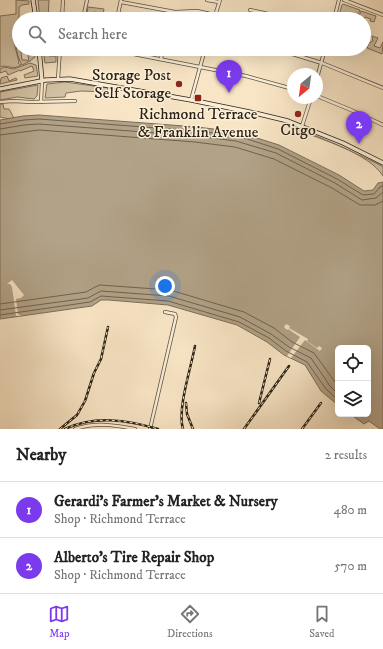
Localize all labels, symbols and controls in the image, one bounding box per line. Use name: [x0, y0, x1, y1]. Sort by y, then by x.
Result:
search box: [12, 12, 371, 56]
icon: search: [26, 23, 48, 45]
text: Search here: [58, 25, 127, 44]
pin: 1: [216, 60, 242, 93]
place label: Storage Post Self Storage: [92, 65, 171, 103]
north arrow: [287, 68, 323, 104]
marker: Storage Post Self Storage: [174, 79, 184, 89]
marker: Richmond Terrace & Franklin Avenue: [193, 93, 203, 103]
place label: Richmond Terrace & Franklin Avenue: [138, 104, 259, 142]
marker: Citgo: [293, 109, 303, 119]
pin: 2: [346, 111, 372, 144]
place label: Citgo: [280, 120, 316, 140]
your location: [155, 276, 175, 296]
map controls: [335, 345, 371, 417]
button: locate: [335, 345, 371, 381]
button: layers: [335, 381, 371, 417]
text: Nearby: [16, 444, 66, 466]
text: 2 results: [325, 447, 367, 463]
text: Gerardi's Farmer's Market & Nursery: [54, 492, 278, 511]
text: 1: [27, 502, 31, 518]
text: 480 m: [333, 502, 367, 518]
text: Shop · Richmond Terrace: [54, 511, 186, 527]
text: Alberto's Tire Repair Shop: [54, 548, 214, 567]
text: 2: [26, 558, 32, 574]
text: 570 m: [334, 558, 367, 574]
text: Shop · Richmond Terrace: [54, 567, 186, 583]
tab: Map: [48, 603, 70, 641]
tab: Directions: [167, 603, 213, 641]
tab: Saved: [309, 603, 335, 641]

